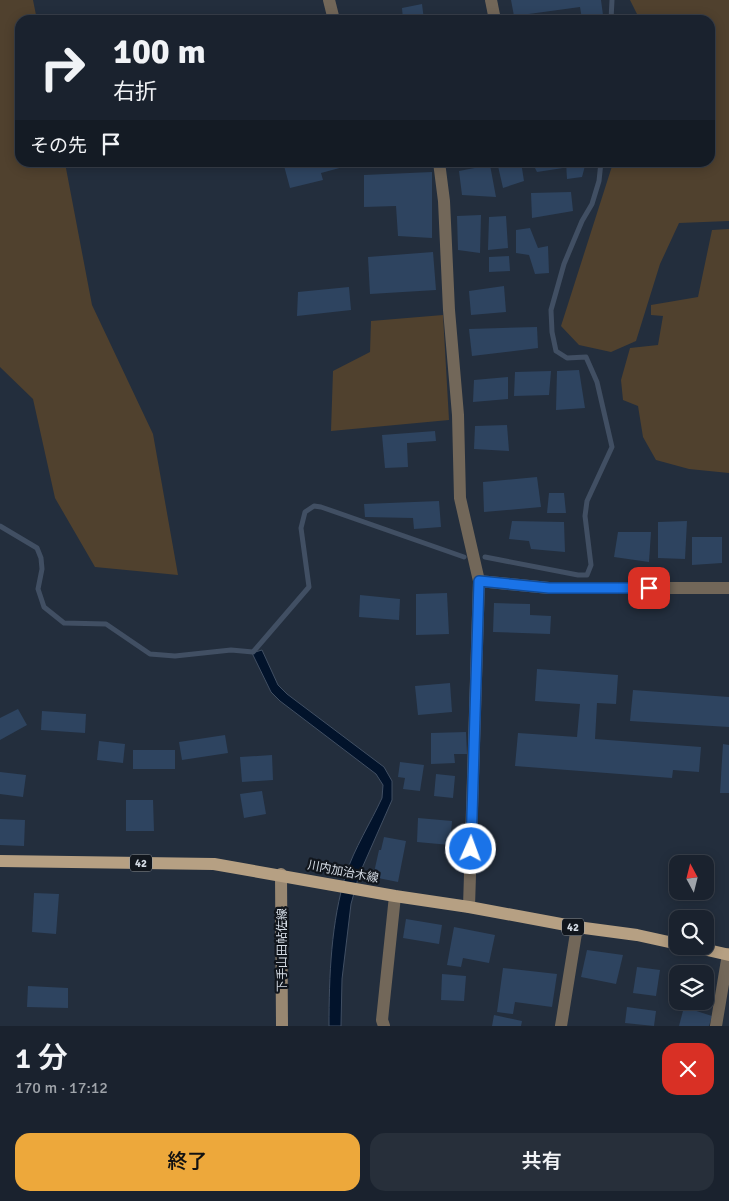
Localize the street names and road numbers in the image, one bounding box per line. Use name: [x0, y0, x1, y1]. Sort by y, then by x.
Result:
road number: 42: [130, 854, 152, 871]
street label: 川内加治木線: [306, 858, 380, 886]
street label: 下手山田帖佐線: [275, 908, 290, 992]
road number: 42: [562, 919, 584, 936]

